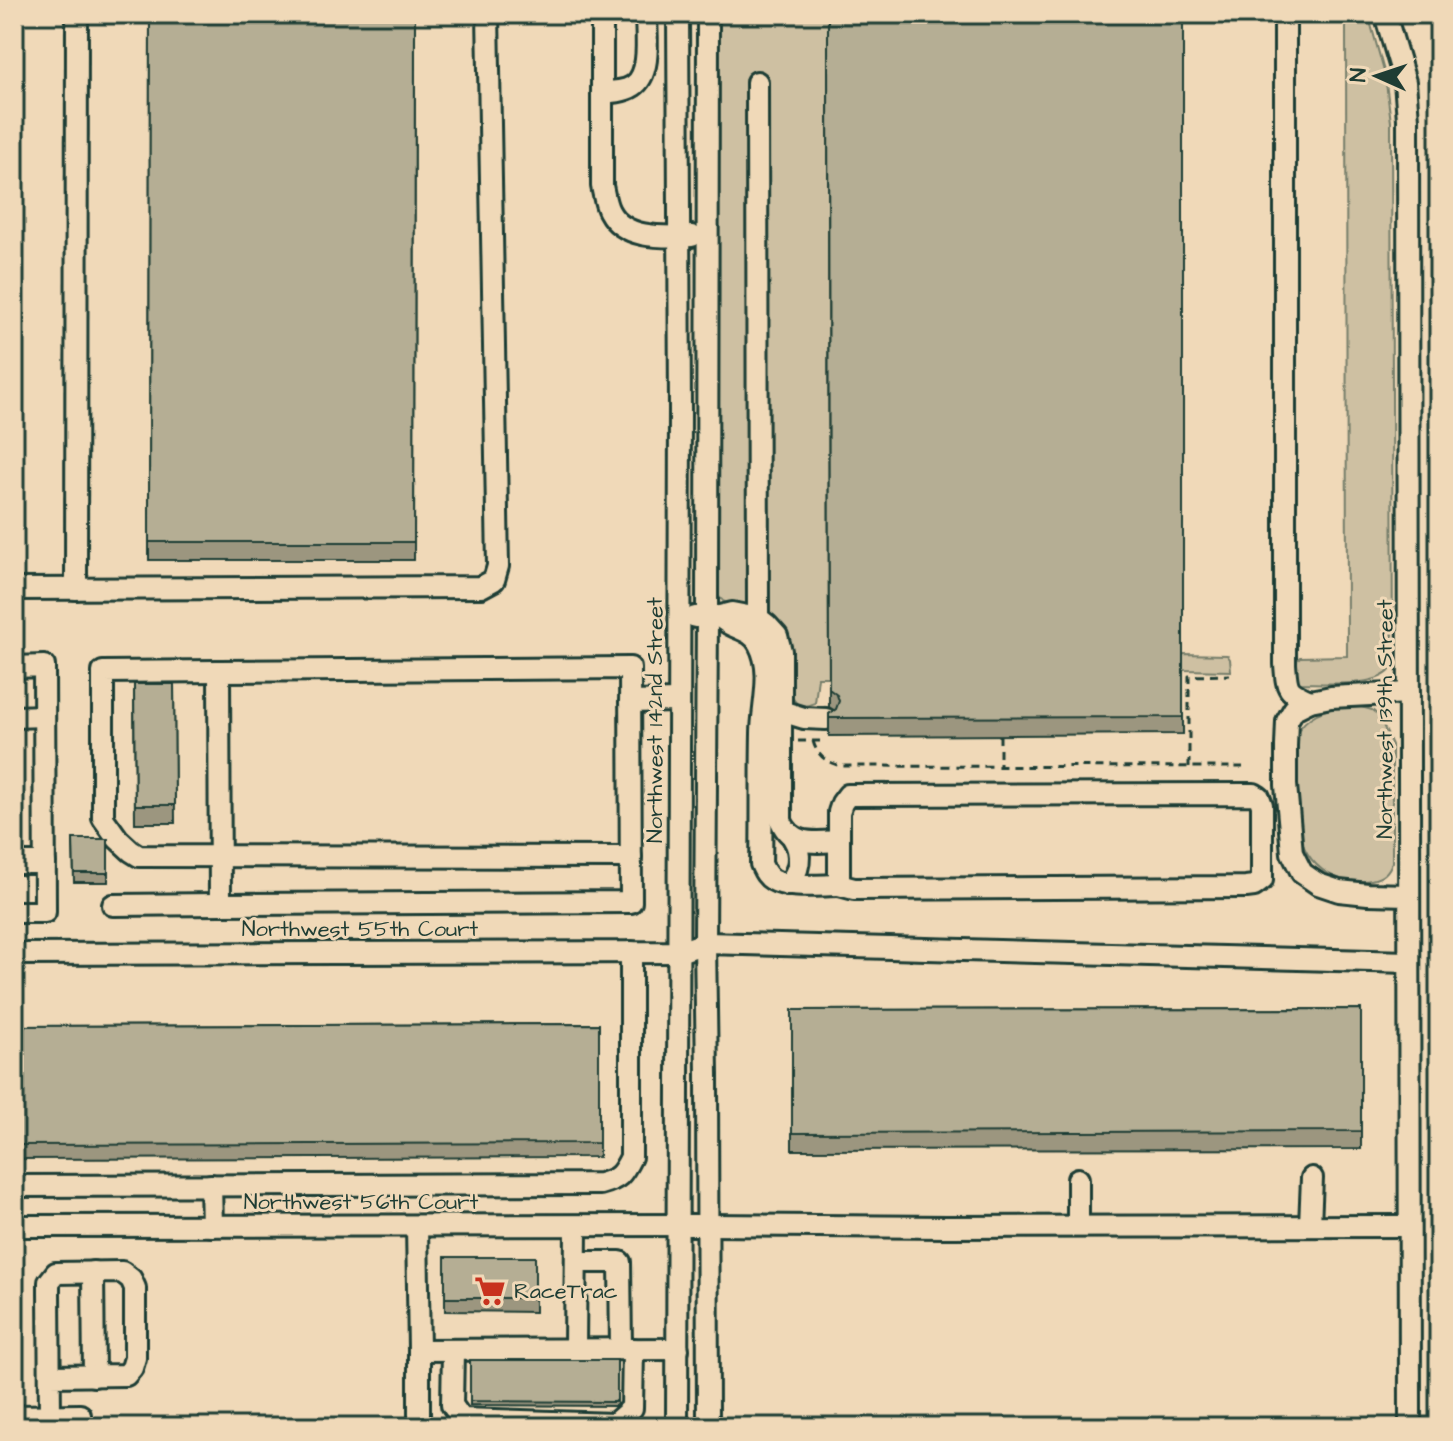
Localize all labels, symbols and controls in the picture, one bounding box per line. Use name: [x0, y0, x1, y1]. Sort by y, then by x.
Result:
north arrow: [1337, 36, 1417, 116]
text: N: [1343, 67, 1374, 83]
street label: Northwest 142nd Street: [640, 597, 671, 843]
street label: Northwest 139th Street: [1370, 599, 1401, 839]
street label: Northwest 55th Court: [242, 914, 478, 945]
street label: Northwest 56th Court: [244, 1187, 478, 1218]
supermarket icon: RaceTrac: [473, 1274, 507, 1308]
place label: RaceTrac: [514, 1276, 618, 1307]

